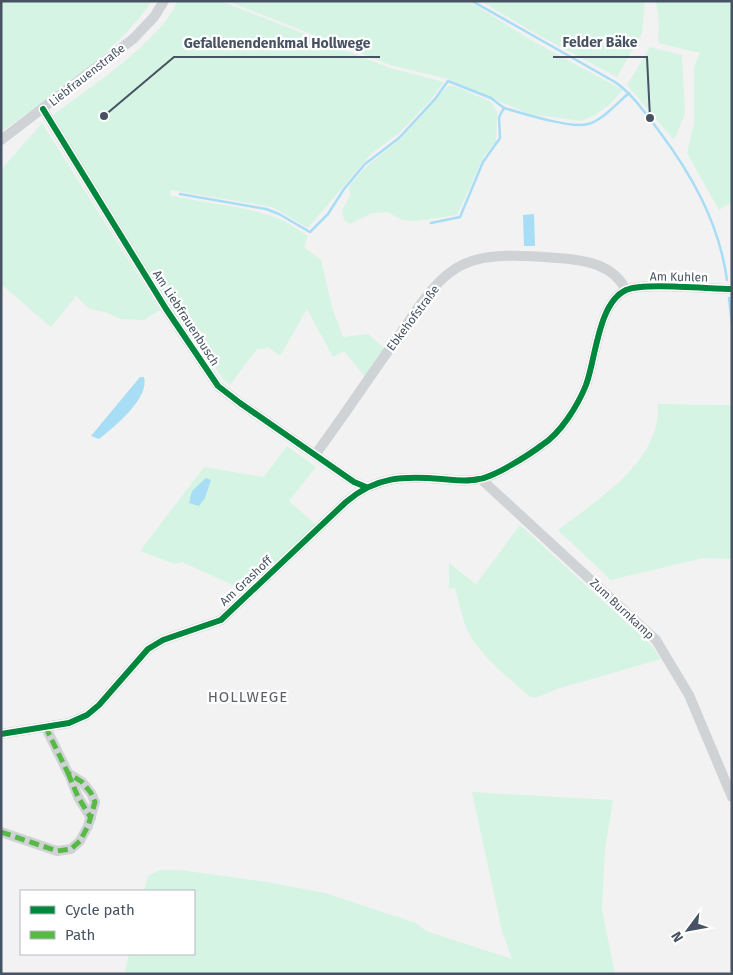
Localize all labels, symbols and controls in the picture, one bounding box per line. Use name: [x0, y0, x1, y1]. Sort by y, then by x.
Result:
callout: Gefallenendenkmal Hollwege: [174, 28, 380, 57]
callout: Felder Bäke: [553, 28, 647, 57]
text: Felder Bäke: [563, 34, 638, 51]
text: Gefallenendenkmal Hollwege: [184, 35, 371, 52]
street label: Liebfrauenstraße: [46, 41, 128, 109]
street label: Am Liebfrauenbusch: [150, 268, 222, 368]
street label: Am Kuhlen: [650, 269, 708, 285]
street label: Ebkehofstraße: [384, 282, 442, 354]
street label: Am Grashoff: [217, 553, 276, 609]
street label: Zum Burnkamp: [587, 576, 657, 642]
district label: HOLLWEGE: [208, 688, 288, 706]
legend: [20, 890, 195, 955]
text: Cycle path: [65, 901, 135, 919]
north arrow: [663, 905, 713, 955]
text: Path: [65, 926, 95, 944]
text: N: [668, 928, 687, 945]

